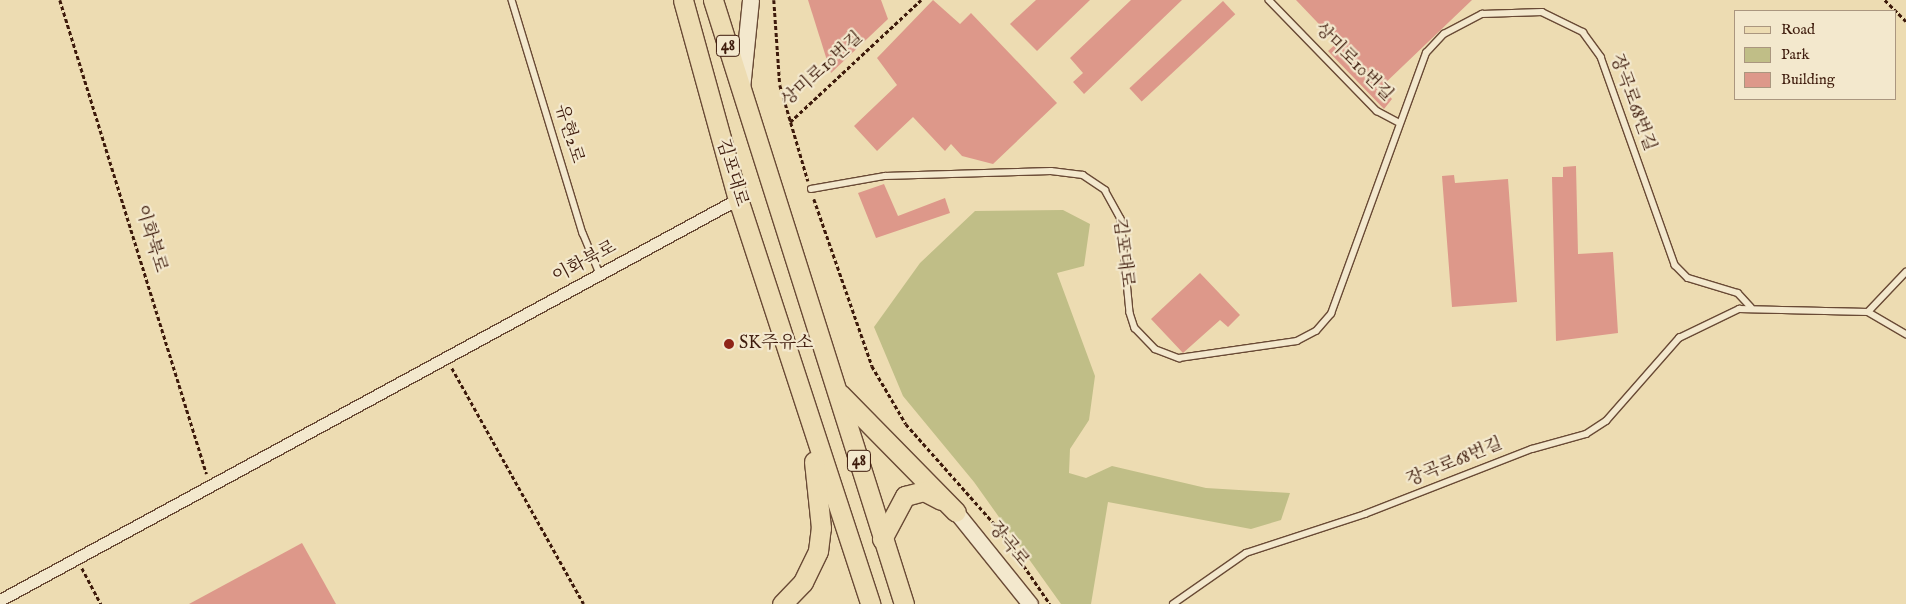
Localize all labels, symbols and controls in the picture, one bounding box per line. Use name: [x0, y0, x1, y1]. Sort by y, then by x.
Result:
legend: [1734, 10, 1896, 100]
street label: 상미로10번길: [1309, 19, 1397, 107]
text: Road: [1781, 20, 1815, 39]
street label: 상미로10번길: [778, 28, 868, 112]
road number: 48: [716, 32, 740, 59]
text: Park: [1781, 45, 1810, 64]
street label: 장곡로68번길: [1604, 52, 1660, 154]
text: Building: [1781, 70, 1835, 89]
street label: 유현2로: [549, 102, 587, 166]
street label: 김포대로: [711, 137, 751, 209]
street label: 이화북로: [130, 203, 170, 275]
street label: 김포대로: [1107, 217, 1137, 289]
street label: 이화북로: [549, 237, 621, 289]
place label: SK주유소: [739, 333, 813, 355]
marker: SK주유소: [723, 338, 735, 350]
street label: 장곡로68번길: [1404, 434, 1506, 492]
road number: 48: [846, 448, 872, 474]
street label: 장곡로: [983, 518, 1033, 572]

